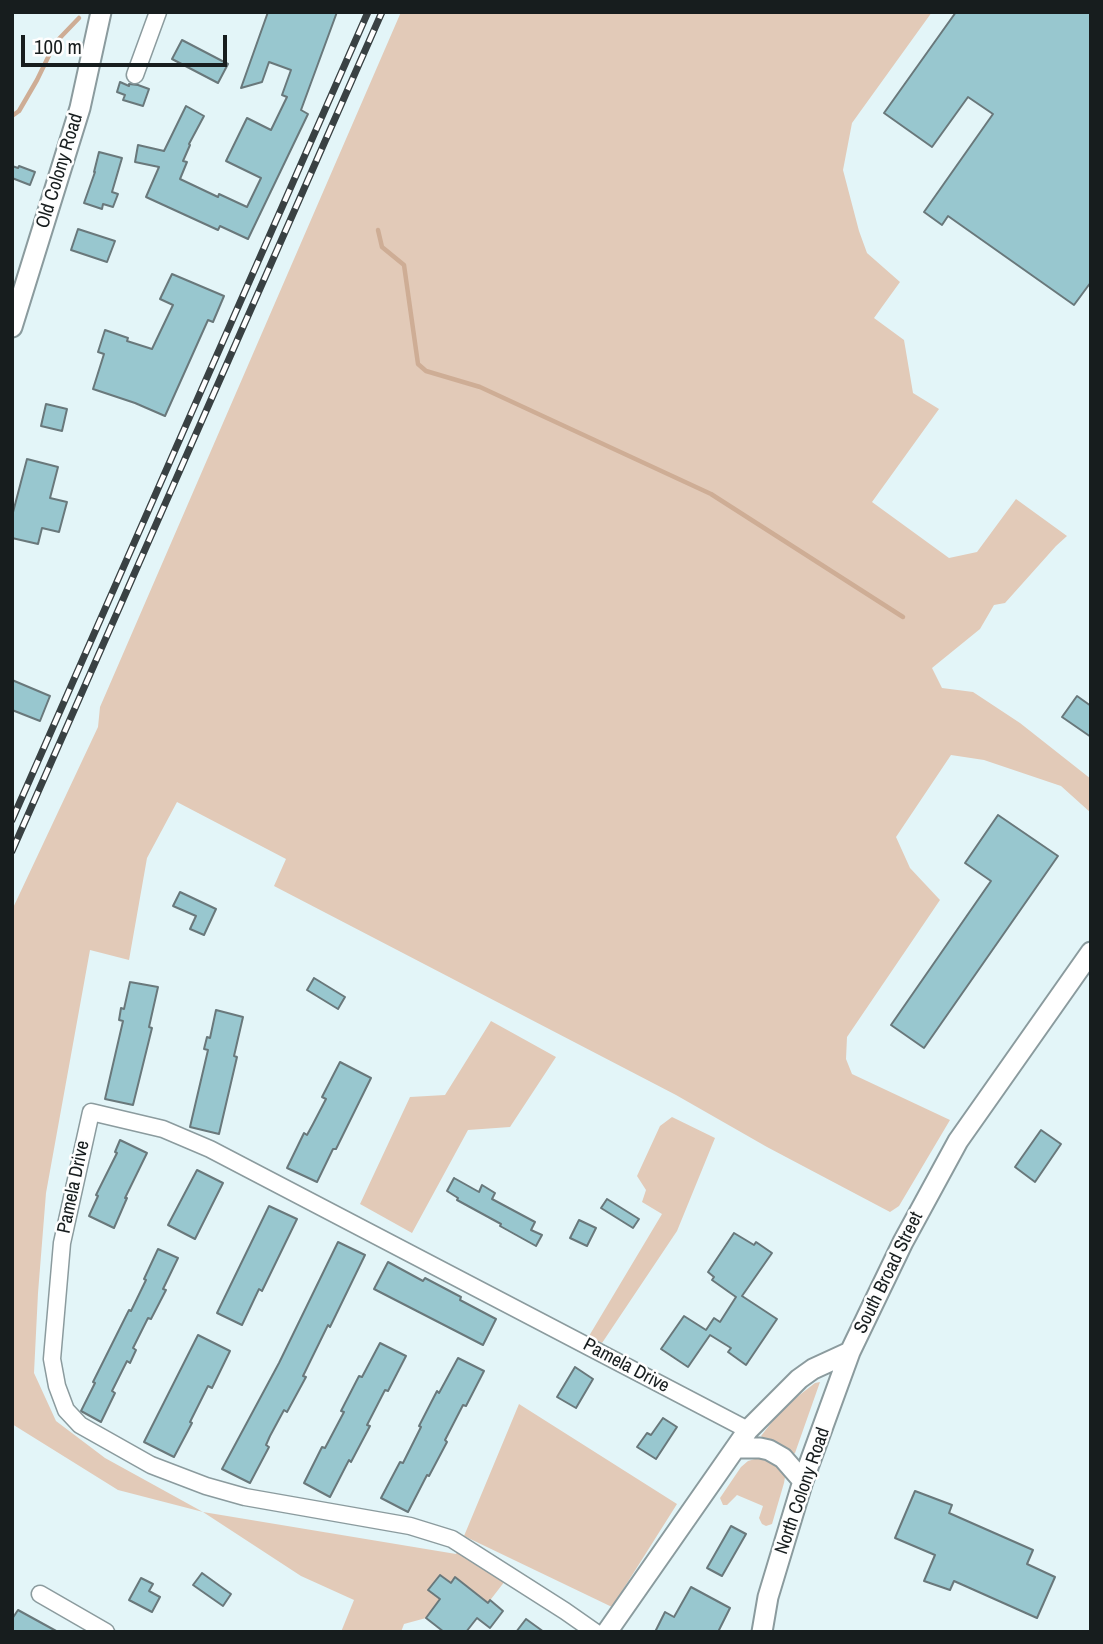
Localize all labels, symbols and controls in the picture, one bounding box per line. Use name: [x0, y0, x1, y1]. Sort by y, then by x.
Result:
scale bar: [24, 21, 231, 65]
text: 100 m: [34, 32, 82, 61]
street label: Old Colony Road: [32, 111, 88, 231]
street label: Pamela Drive: [53, 1138, 95, 1236]
street label: South Broad Street: [850, 1208, 928, 1338]
street label: Pamela Drive: [579, 1334, 673, 1398]
street label: North Colony Road: [771, 1425, 835, 1557]

